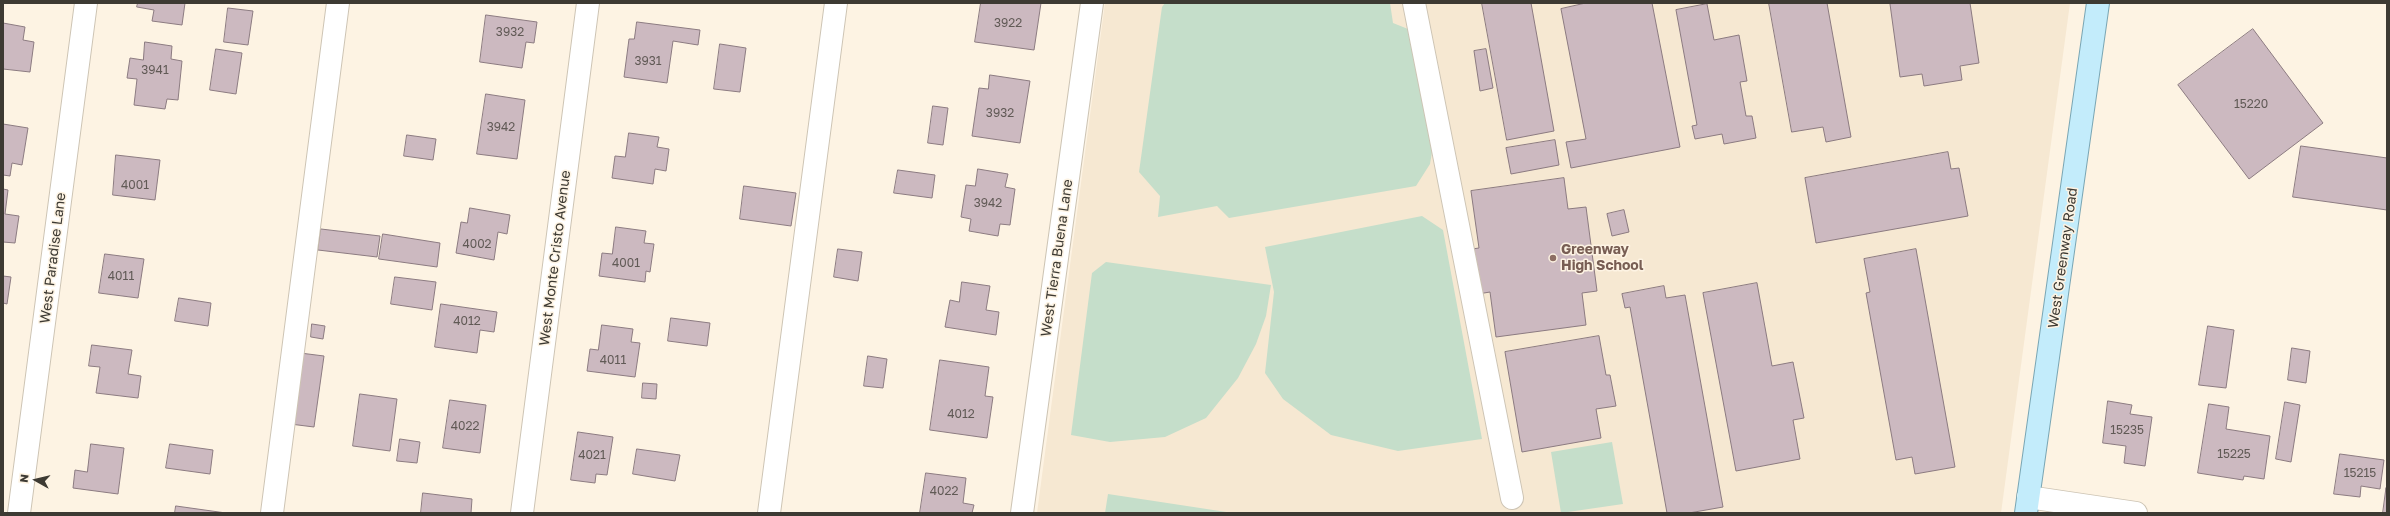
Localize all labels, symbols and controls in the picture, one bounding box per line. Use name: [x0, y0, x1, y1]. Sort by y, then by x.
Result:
house number: 3922: [994, 16, 1022, 30]
house number: 3932: [496, 25, 524, 39]
house number: 3931: [634, 54, 662, 68]
house number: 3941: [141, 63, 169, 77]
house number: 15220: [2234, 97, 2268, 111]
house number: 3932: [986, 106, 1014, 120]
house number: 3942: [487, 120, 515, 134]
street label: West Monte Cristo Avenue: [536, 169, 574, 347]
house number: 4001: [121, 178, 149, 192]
street label: West Tierra Buena Lane: [1038, 178, 1076, 338]
street label: West Greenway Road: [2045, 187, 2081, 329]
street label: West Paradise Lane: [37, 192, 69, 324]
house number: 3942: [974, 196, 1002, 210]
house number: 4002: [462, 237, 492, 251]
place label: Greenway High School: [1561, 242, 1643, 274]
marker: Greenway High School: [1548, 253, 1558, 263]
house number: 4001: [612, 256, 640, 270]
house number: 4011: [108, 269, 134, 283]
house number: 4012: [453, 314, 481, 328]
house number: 4011: [600, 353, 626, 367]
house number: 4012: [947, 407, 975, 421]
house number: 4022: [451, 419, 479, 433]
house number: 15235: [2110, 423, 2144, 437]
house number: 15225: [2217, 447, 2251, 461]
house number: 4021: [578, 448, 606, 462]
north arrow: [16, 460, 56, 500]
house number: 15215: [2344, 466, 2376, 480]
text: N: [17, 473, 31, 483]
house number: 4022: [930, 484, 958, 498]

